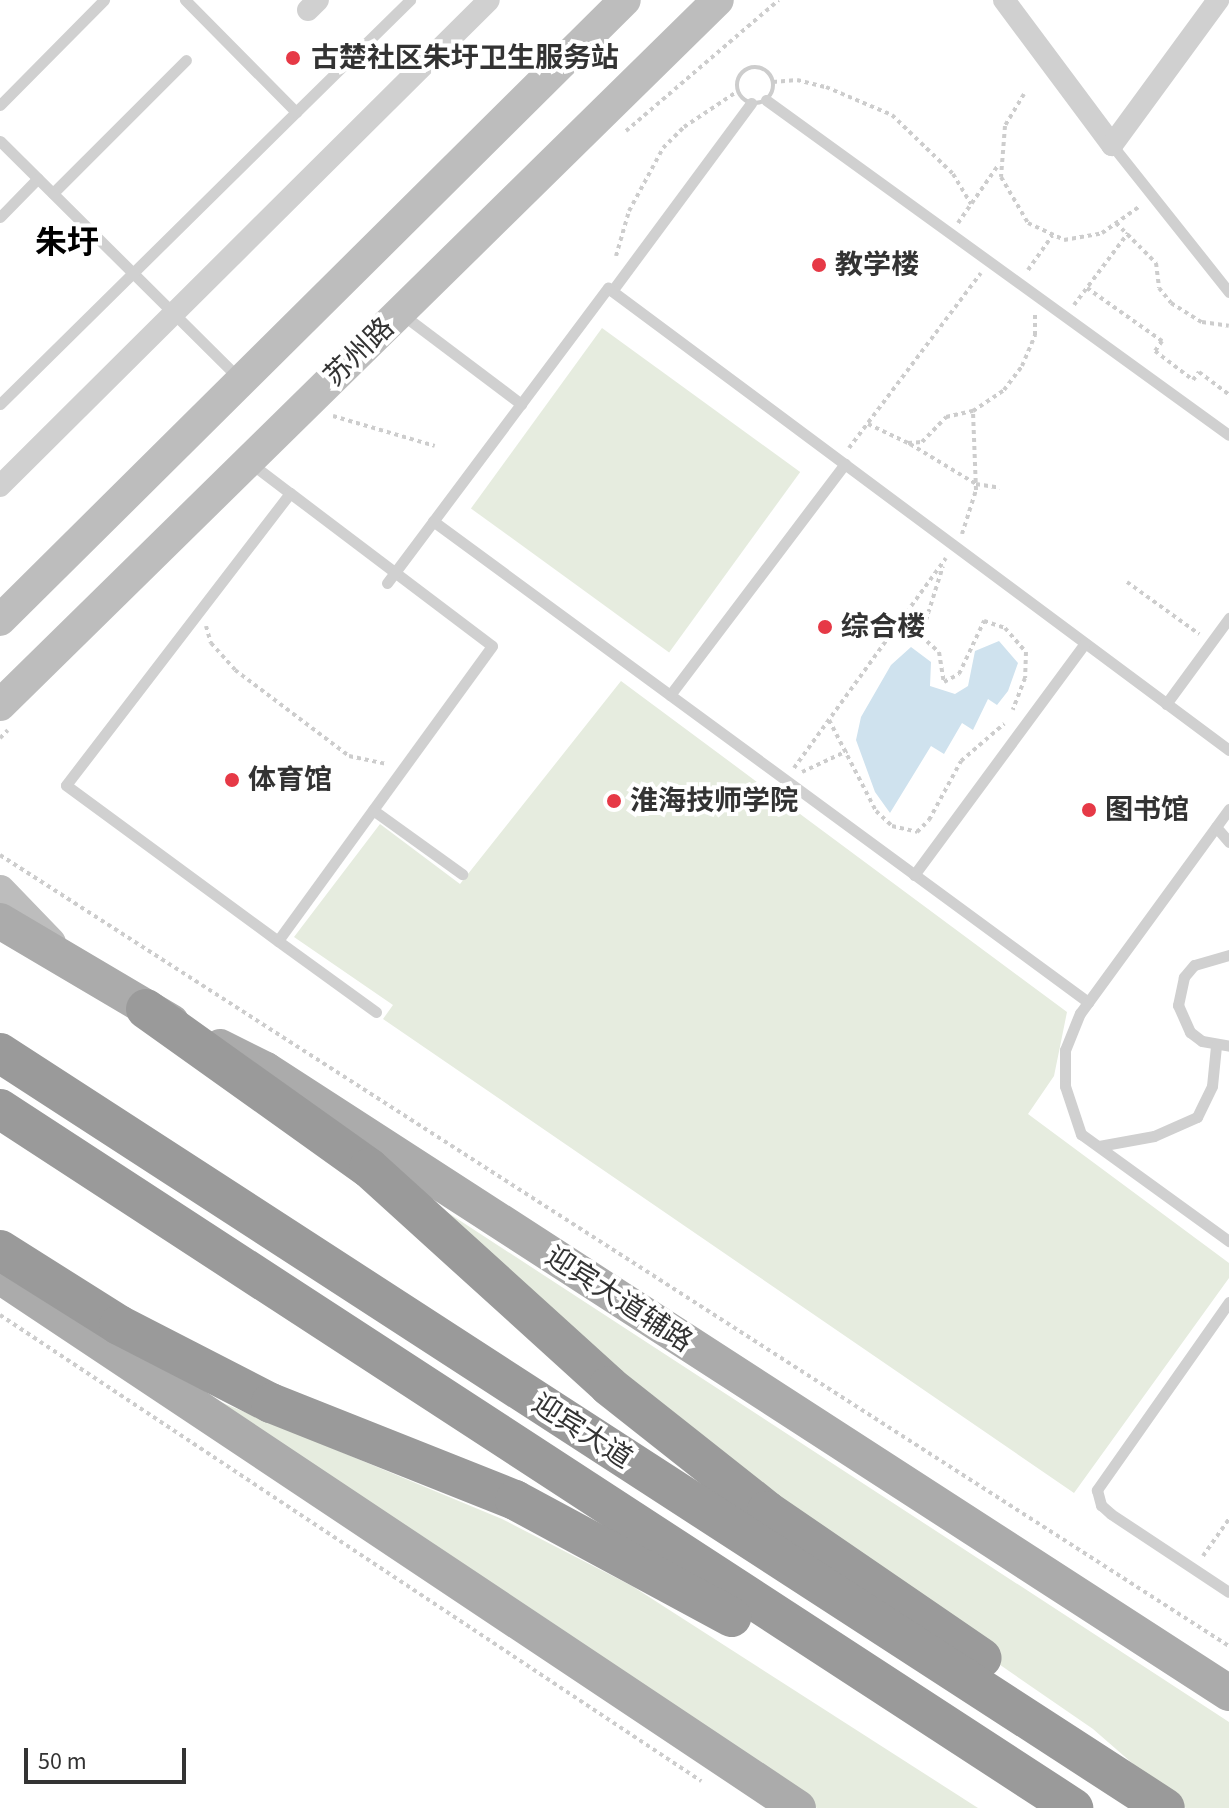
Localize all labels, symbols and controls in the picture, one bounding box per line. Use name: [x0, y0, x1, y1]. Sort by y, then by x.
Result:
place label: 古楚社区朱圩卫生服务站: [311, 41, 619, 75]
marker: 古楚社区朱圩卫生服务站: [282, 47, 304, 69]
district label: 朱圩: [35, 224, 99, 262]
place label: 教学楼: [835, 248, 919, 282]
marker: 教学楼: [810, 256, 828, 274]
street label: 苏州路: [317, 311, 401, 393]
place label: 综合楼: [841, 610, 925, 644]
marker: 综合楼: [816, 618, 834, 636]
place label: 体育馆: [248, 763, 332, 797]
marker: 体育馆: [223, 771, 241, 789]
place label: 淮海技师学院: [630, 784, 798, 818]
marker: 淮海技师学院: [605, 792, 623, 810]
place label: 图书馆: [1105, 793, 1189, 827]
marker: 图书馆: [1080, 801, 1098, 819]
street label: 迎宾大道辅路: [539, 1239, 699, 1359]
street label: 迎宾大道: [526, 1386, 638, 1476]
scale bar: [28, 1732, 190, 1782]
text: 50 m: [38, 1744, 87, 1779]

